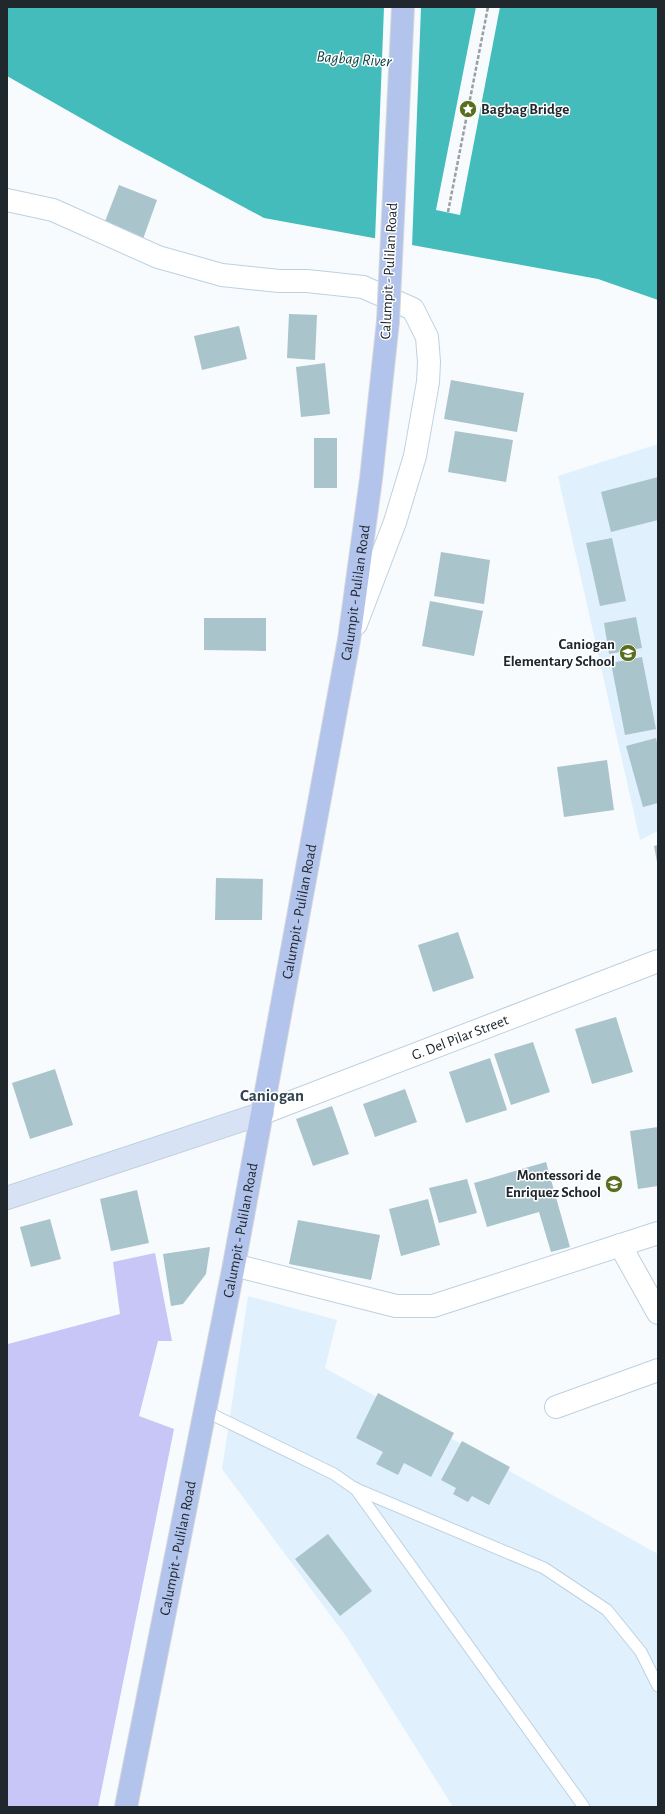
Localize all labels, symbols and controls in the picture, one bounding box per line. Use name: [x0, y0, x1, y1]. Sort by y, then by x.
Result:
water label: Bagbag River: [316, 48, 393, 70]
place icon: Bagbag Bridge: [458, 99, 478, 119]
place label: Bagbag Bridge: [481, 102, 569, 117]
street label: Calumpit - Pulilan Road: [378, 202, 400, 340]
street label: Calumpit - Pulilan Road: [338, 524, 372, 662]
place label: Caniogan Elementary School: [503, 637, 615, 669]
school or university icon: Caniogan Elementary School: [618, 643, 638, 663]
street label: Calumpit - Pulilan Road: [279, 843, 319, 980]
street label: G. Del Pilar Street: [409, 1012, 511, 1063]
district label: Caniogan: [240, 1087, 304, 1104]
street label: Calumpit - Pulilan Road: [220, 1161, 260, 1299]
place label: Montessori de Enriquez School: [506, 1168, 601, 1200]
school or university icon: Montessori de Enriquez School: [604, 1174, 624, 1194]
street label: Calumpit - Pulilan Road: [157, 1479, 198, 1617]

